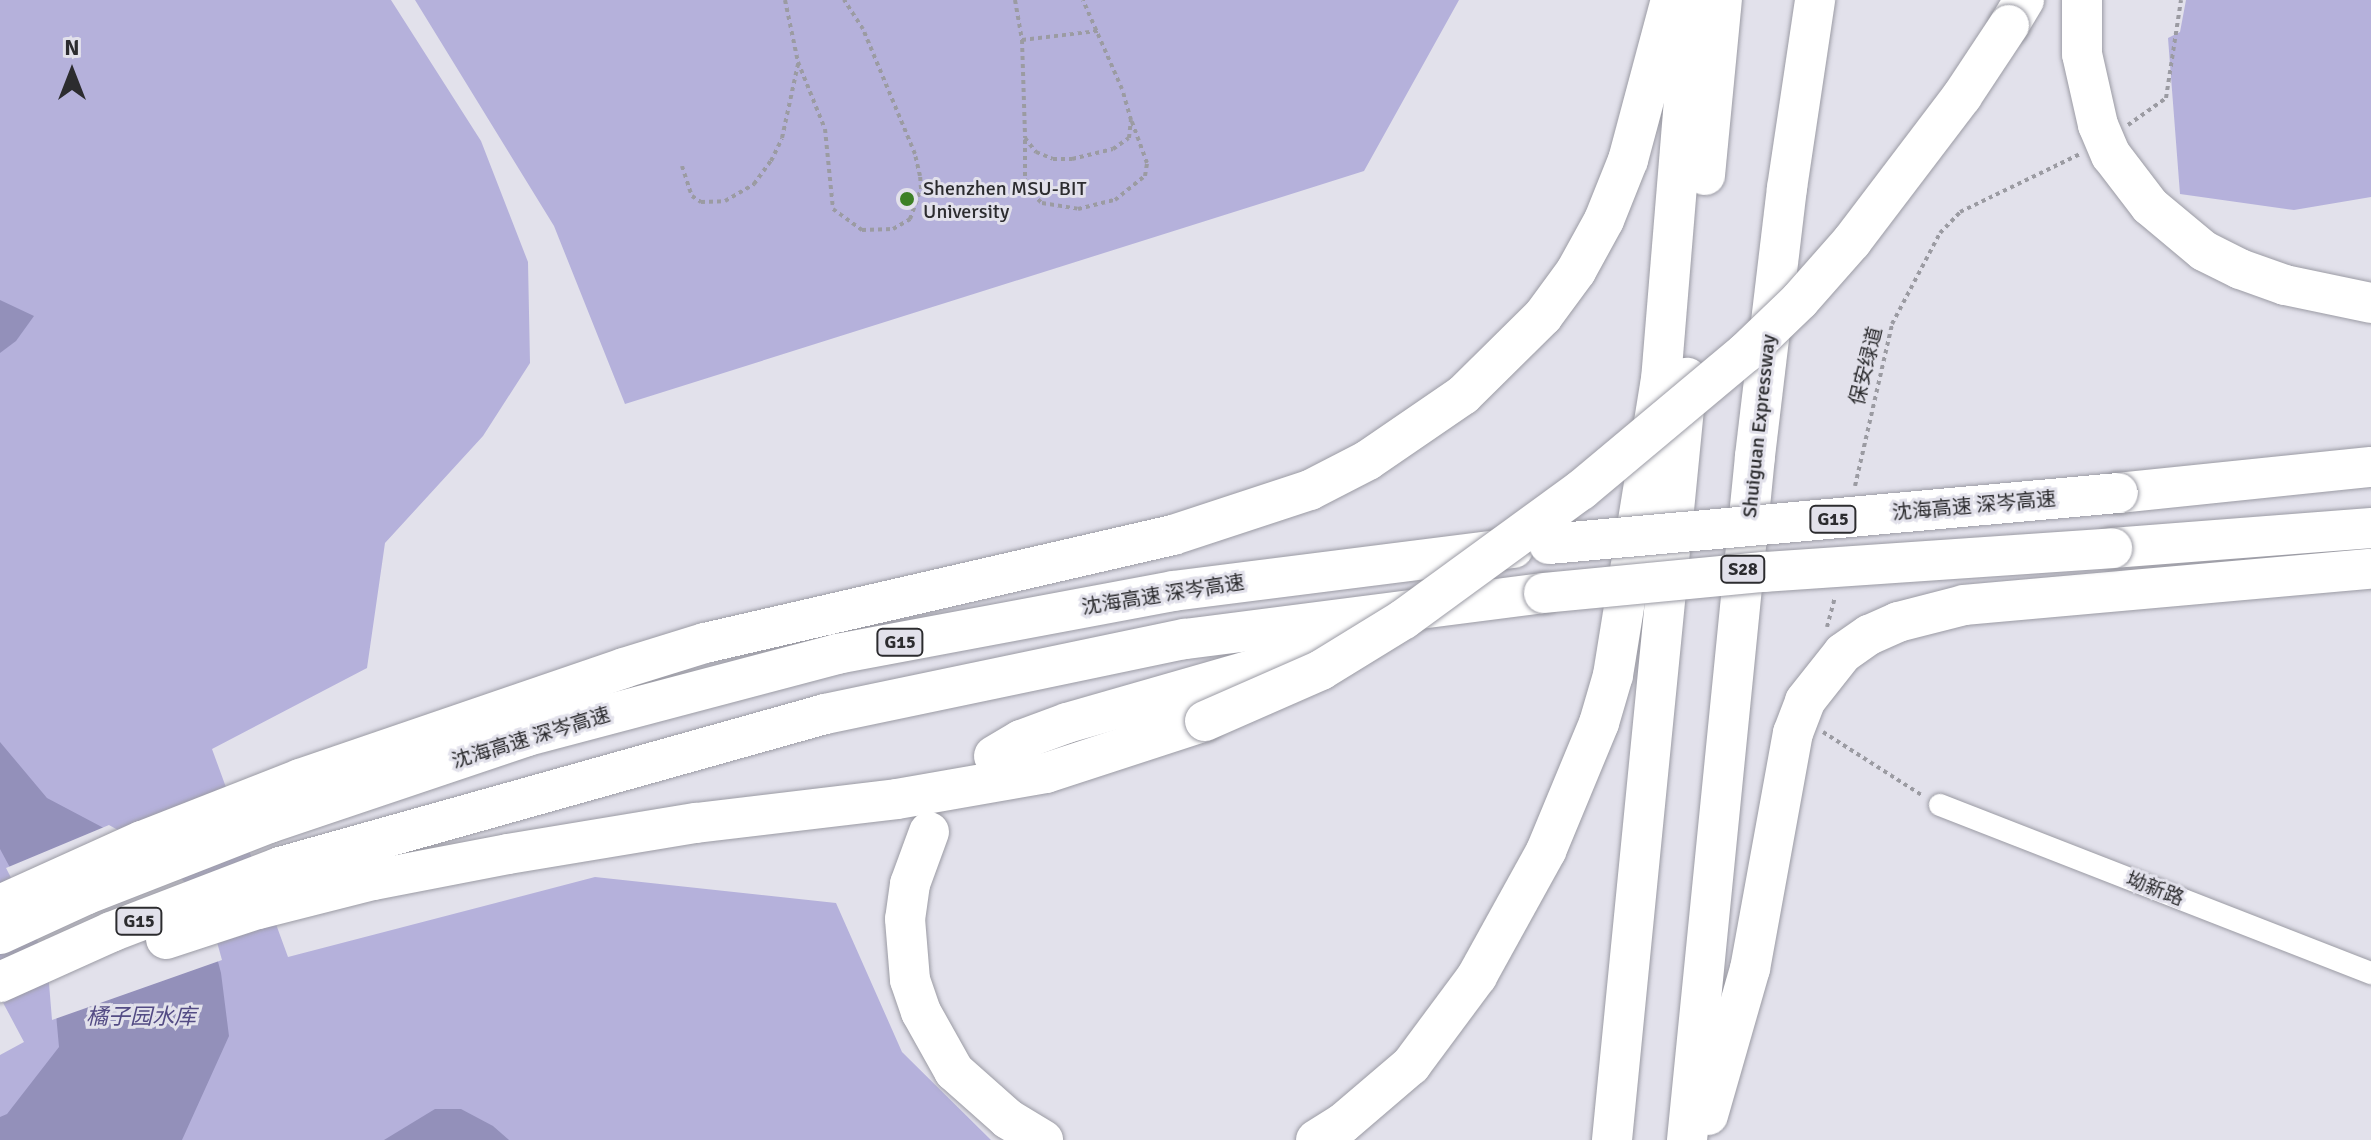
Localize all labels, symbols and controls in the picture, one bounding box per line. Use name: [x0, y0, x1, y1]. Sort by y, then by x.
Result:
north arrow: [32, 32, 112, 112]
text: N: [64, 34, 80, 61]
place label: Shenzhen MSU-BIT University: [923, 176, 1087, 223]
marker: Shenzhen MSU-BIT University: [898, 190, 916, 208]
street label: 保安绿道: [1845, 324, 1887, 408]
street label: Shuiguan Expressway: [1737, 333, 1781, 519]
street label: 沈海高速 深岑高速: [1891, 487, 2057, 525]
road number: G15: [1809, 505, 1857, 533]
road number: S28: [1719, 555, 1767, 583]
street label: 沈海高速 深岑高速: [1080, 570, 1246, 620]
road number: G15: [876, 628, 924, 656]
street label: 沈海高速 深岑高速: [449, 702, 613, 774]
street label: 坳新路: [2123, 867, 2187, 911]
road number: G15: [115, 907, 163, 935]
water label: 橘子园水库: [86, 1004, 196, 1030]

